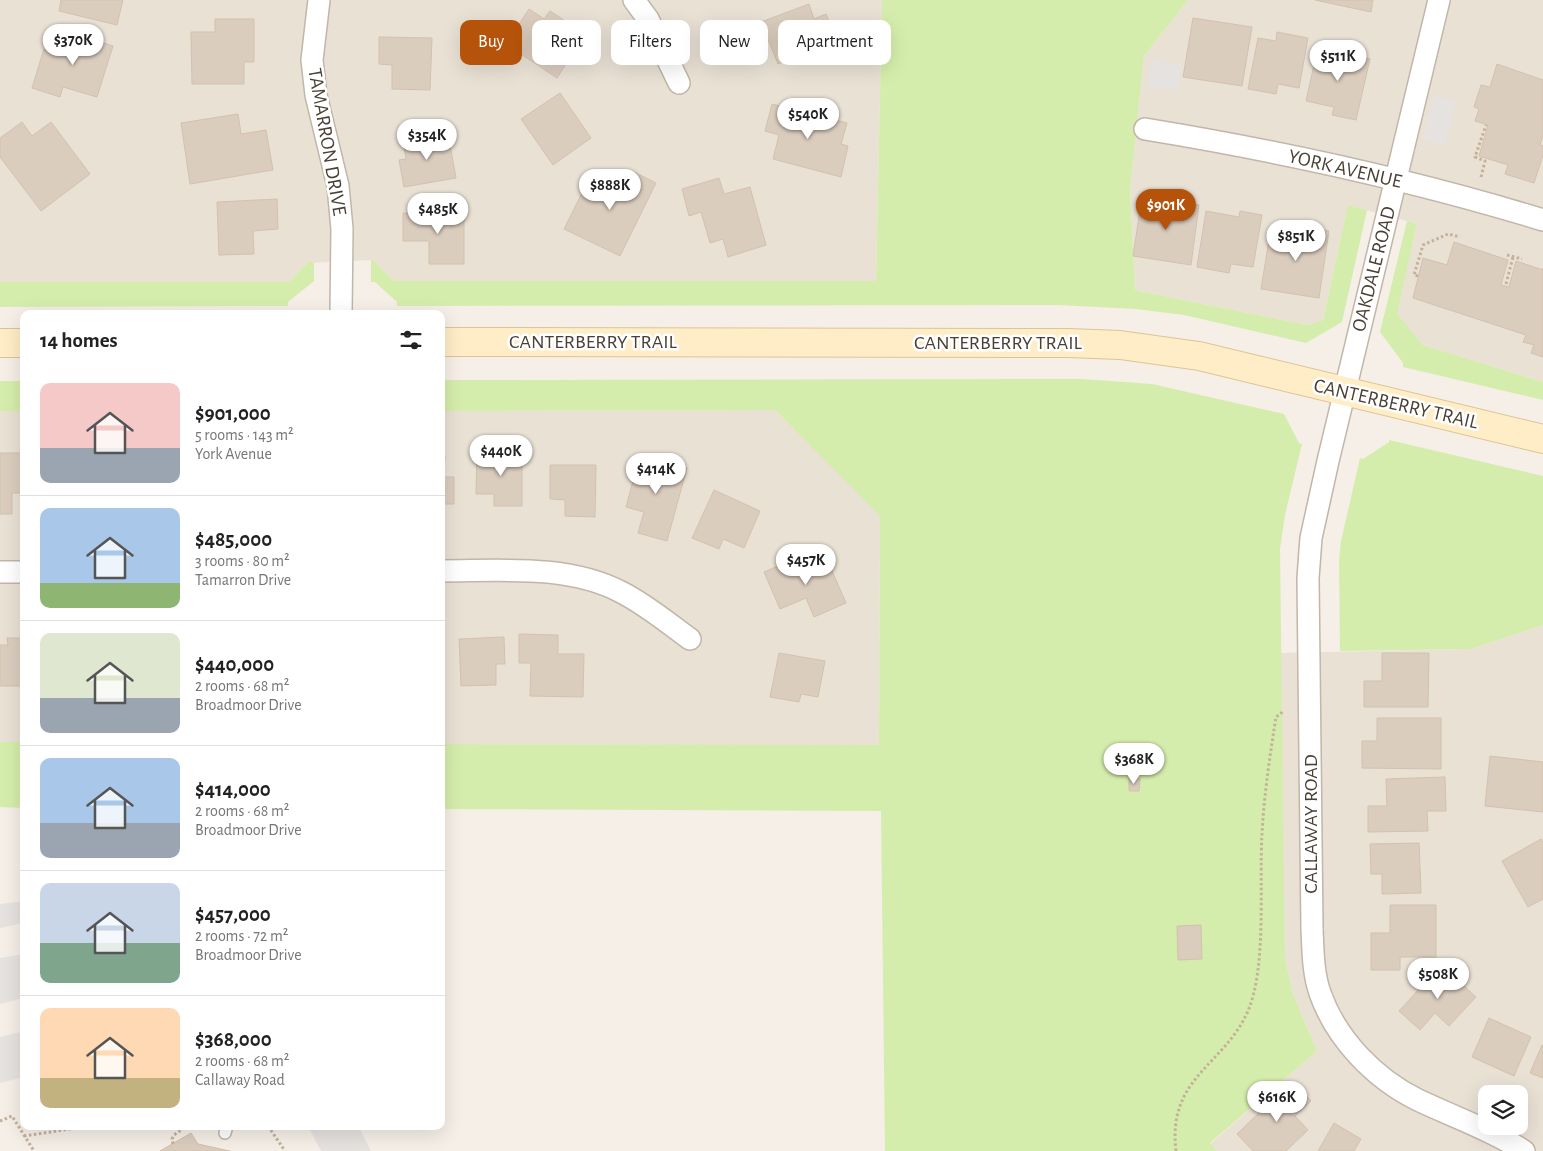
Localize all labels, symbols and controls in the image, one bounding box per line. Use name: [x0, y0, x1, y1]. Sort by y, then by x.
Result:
chip: Buy: [460, 20, 522, 65]
chip: Rent: [532, 20, 601, 65]
chip: Filters: [611, 20, 690, 65]
chip: New: [700, 20, 768, 65]
chip: Apartment: [778, 20, 891, 65]
pin: $370K: [38, 23, 108, 66]
text: $370K: [54, 32, 92, 48]
pin: $511K: [1303, 39, 1373, 82]
text: $511K: [1321, 48, 1355, 64]
street label: TAMARRON DRIVE: [304, 67, 350, 218]
pin: $540K: [773, 98, 843, 140]
text: $540K: [788, 106, 828, 122]
pin: $354K: [392, 119, 462, 161]
text: $354K: [408, 127, 446, 143]
street label: YORK AVENUE: [1286, 146, 1404, 192]
pin: $888K: [575, 168, 645, 211]
text: $888K: [590, 177, 630, 193]
pin: $901K: [1131, 188, 1201, 231]
pin: $485K: [403, 192, 473, 235]
text: $901K: [1147, 197, 1185, 213]
text: $485K: [418, 201, 458, 217]
street label: OAKDALE ROAD: [1349, 204, 1399, 334]
pin: $851K: [1261, 220, 1331, 262]
text: $851K: [1277, 228, 1315, 244]
icon: filters: [397, 326, 425, 354]
text: 14 homes: [40, 330, 118, 351]
street label: CANTERBERRY TRAIL: [509, 332, 678, 352]
street label: CANTERBERRY TRAIL: [914, 333, 1083, 353]
street label: CANTERBERRY TRAIL: [1312, 375, 1481, 433]
icon: home: [80, 403, 140, 463]
text: $901,000: [195, 403, 271, 424]
text: 5 rooms · 143 m²: [195, 427, 294, 443]
pin: $440K: [466, 434, 536, 477]
text: $440K: [481, 443, 521, 459]
text: York Avenue: [195, 446, 272, 462]
pin: $414K: [621, 452, 691, 495]
text: $414K: [637, 461, 675, 477]
icon: home: [80, 528, 140, 588]
text: $485,000: [195, 529, 272, 550]
pin: $457K: [771, 544, 841, 586]
text: $457K: [787, 552, 825, 568]
text: 3 rooms · 80 m²: [195, 553, 290, 569]
text: Tamarron Drive: [195, 572, 291, 588]
icon: home: [80, 653, 140, 713]
text: $440,000: [195, 654, 274, 675]
text: 2 rooms · 68 m²: [195, 678, 289, 694]
text: Broadmoor Drive: [195, 697, 302, 713]
pin: $368K: [1099, 742, 1169, 785]
text: $368K: [1114, 751, 1154, 767]
street label: CALLAWAY ROAD: [1301, 754, 1321, 894]
icon: home: [80, 778, 140, 838]
text: $414,000: [195, 779, 271, 800]
text: 2 rooms · 68 m²: [195, 803, 289, 819]
text: Broadmoor Drive: [195, 822, 302, 838]
icon: home: [80, 903, 140, 963]
text: $457,000: [195, 904, 271, 925]
text: 2 rooms · 72 m²: [195, 928, 288, 944]
text: Broadmoor Drive: [195, 947, 302, 963]
pin: $508K: [1403, 958, 1473, 1000]
text: $508K: [1418, 966, 1458, 982]
icon: home: [80, 1028, 140, 1088]
text: $368,000: [195, 1029, 272, 1050]
text: 2 rooms · 68 m²: [195, 1053, 289, 1069]
text: Callaway Road: [195, 1072, 285, 1088]
pin: $616K: [1242, 1080, 1312, 1123]
map controls: [1478, 1085, 1528, 1135]
button: layers: [1478, 1085, 1528, 1135]
text: $616K: [1258, 1089, 1296, 1105]

